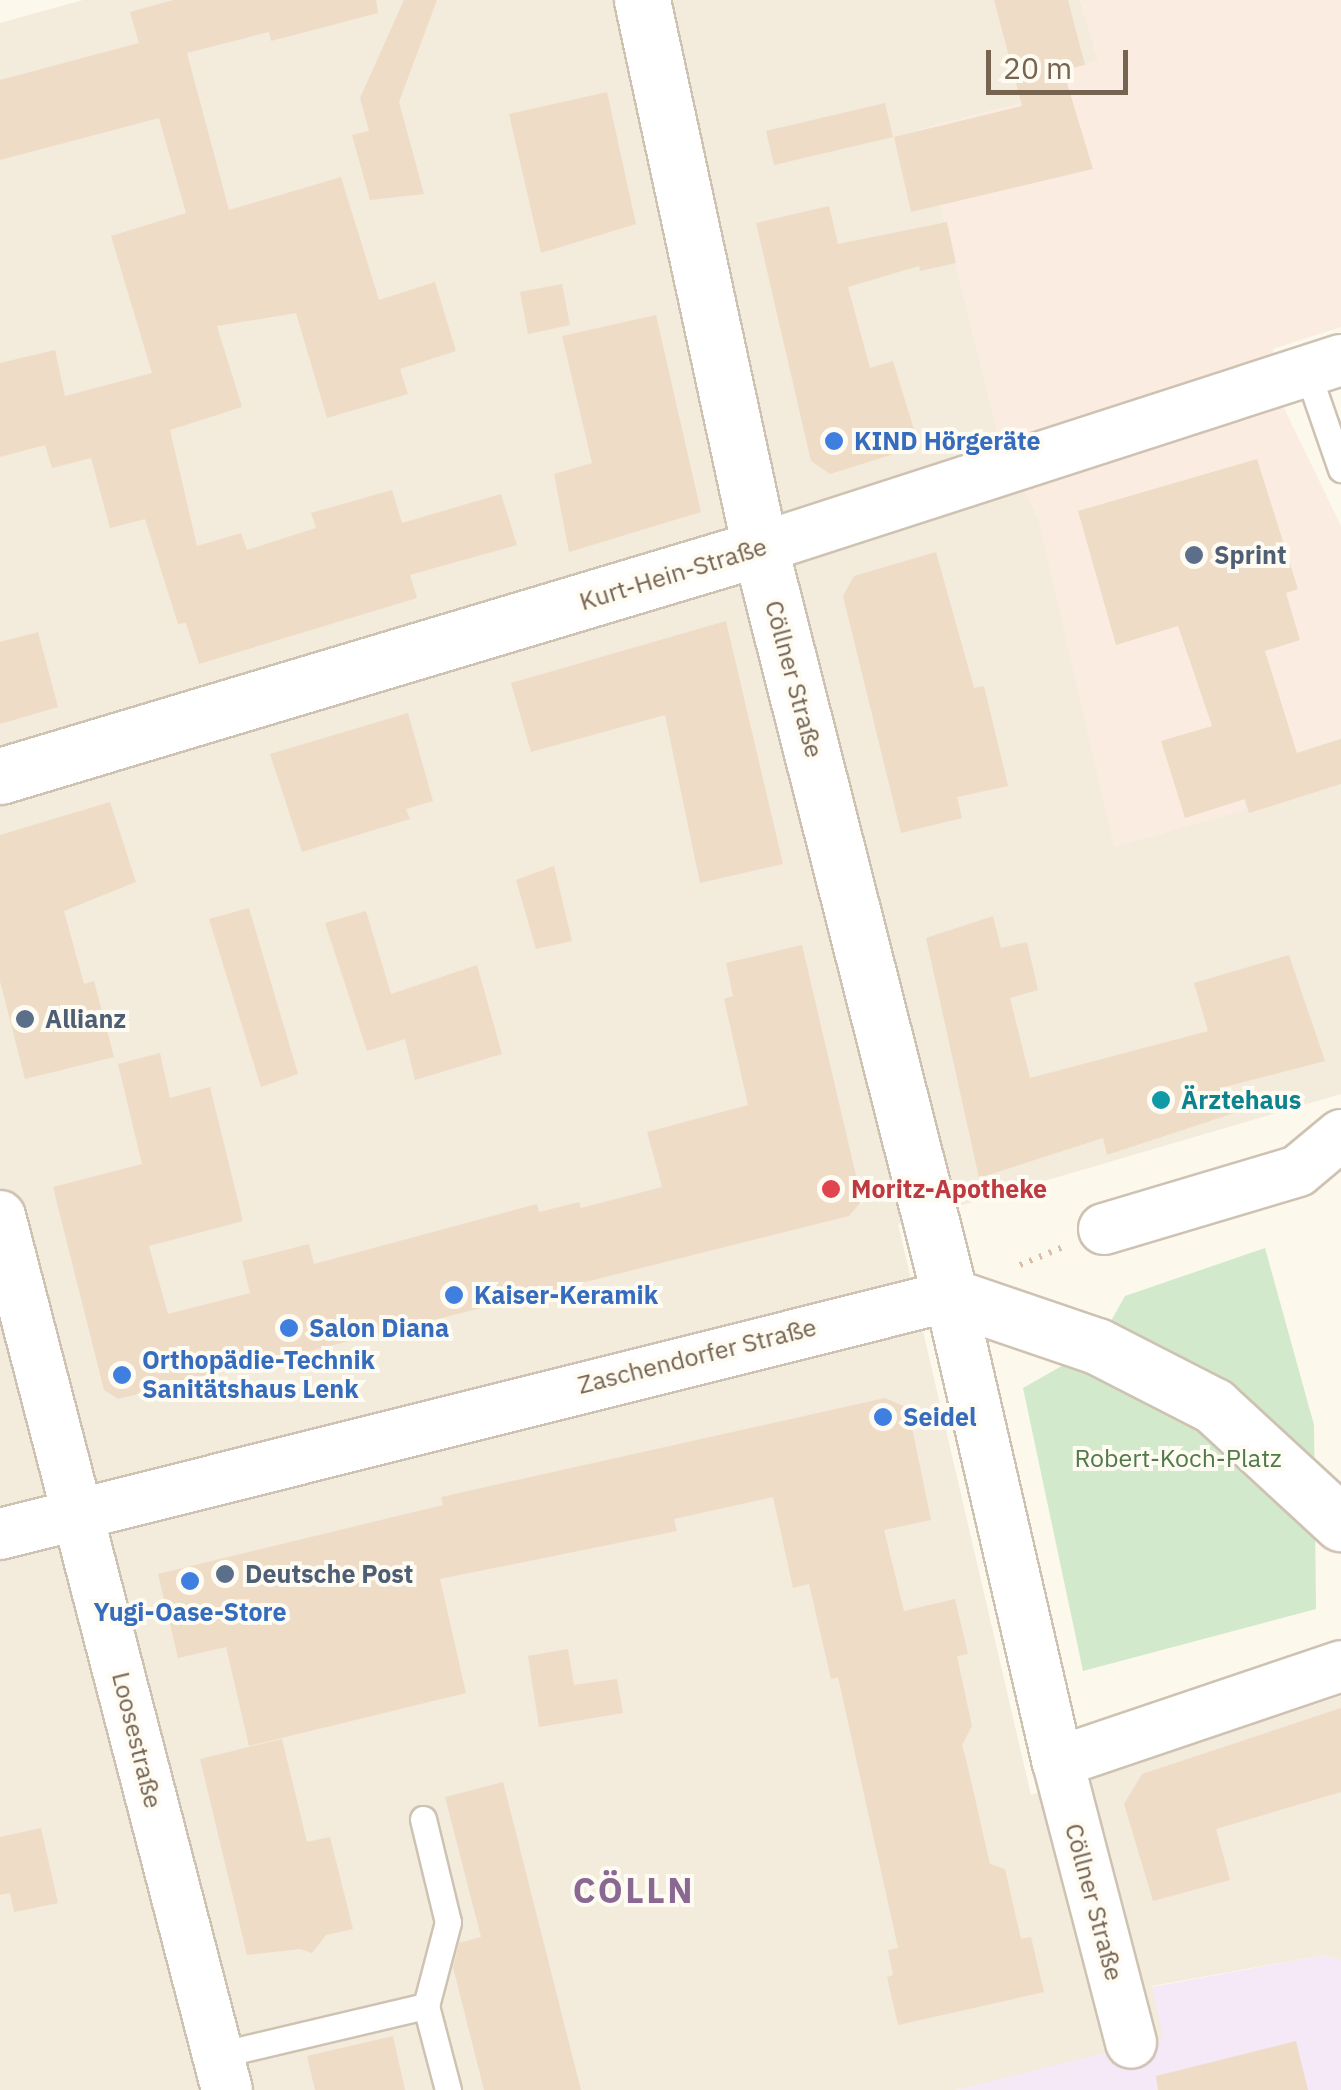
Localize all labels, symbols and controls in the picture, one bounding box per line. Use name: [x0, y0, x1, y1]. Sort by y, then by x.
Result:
scale bar: [991, 30, 1134, 92]
text: 20 m: [1003, 48, 1072, 87]
place label: KIND Hörgeräte: [854, 426, 1041, 456]
marker: KIND Hörgeräte: [823, 430, 845, 452]
street label: Kurt-Hein-Straße: [576, 531, 770, 617]
place label: Sprint: [1214, 540, 1287, 570]
marker: Sprint: [1183, 544, 1205, 566]
street label: Cöllner Straße: [759, 597, 829, 761]
place label: Allianz: [45, 1004, 126, 1034]
marker: Allianz: [14, 1008, 36, 1030]
place label: Ärztehaus: [1181, 1085, 1301, 1115]
marker: Ärztehaus: [1150, 1089, 1172, 1111]
place label: Moritz-Apotheke: [851, 1174, 1047, 1204]
marker: Moritz-Apotheke: [820, 1178, 842, 1200]
place label: Kaiser-Keramik: [474, 1280, 658, 1310]
marker: Kaiser-Keramik: [443, 1284, 465, 1306]
street label: Zaschendorfer Straße: [575, 1312, 819, 1400]
place label: Salon Diana: [309, 1313, 449, 1343]
marker: Salon Diana: [278, 1317, 300, 1339]
place label: Orthopädie-Technik Sanitätshaus Lenk: [142, 1346, 375, 1405]
marker: Orthopädie-Technik Sanitätshaus Lenk: [111, 1364, 133, 1386]
place label: Seidel: [903, 1402, 977, 1432]
marker: Seidel: [872, 1406, 894, 1428]
park label: Robert-Koch-Platz: [1074, 1443, 1282, 1473]
place label: Deutsche Post: [245, 1559, 413, 1589]
marker: Deutsche Post: [214, 1563, 236, 1585]
marker: Yugi-Oase-Store: [179, 1570, 201, 1592]
place label: Yugi-Oase-Store: [93, 1597, 287, 1627]
street label: Loosestraße: [106, 1669, 168, 1811]
street label: Cöllner Straße: [1059, 1820, 1129, 1984]
district label: CÖLLN: [573, 1869, 695, 1911]

